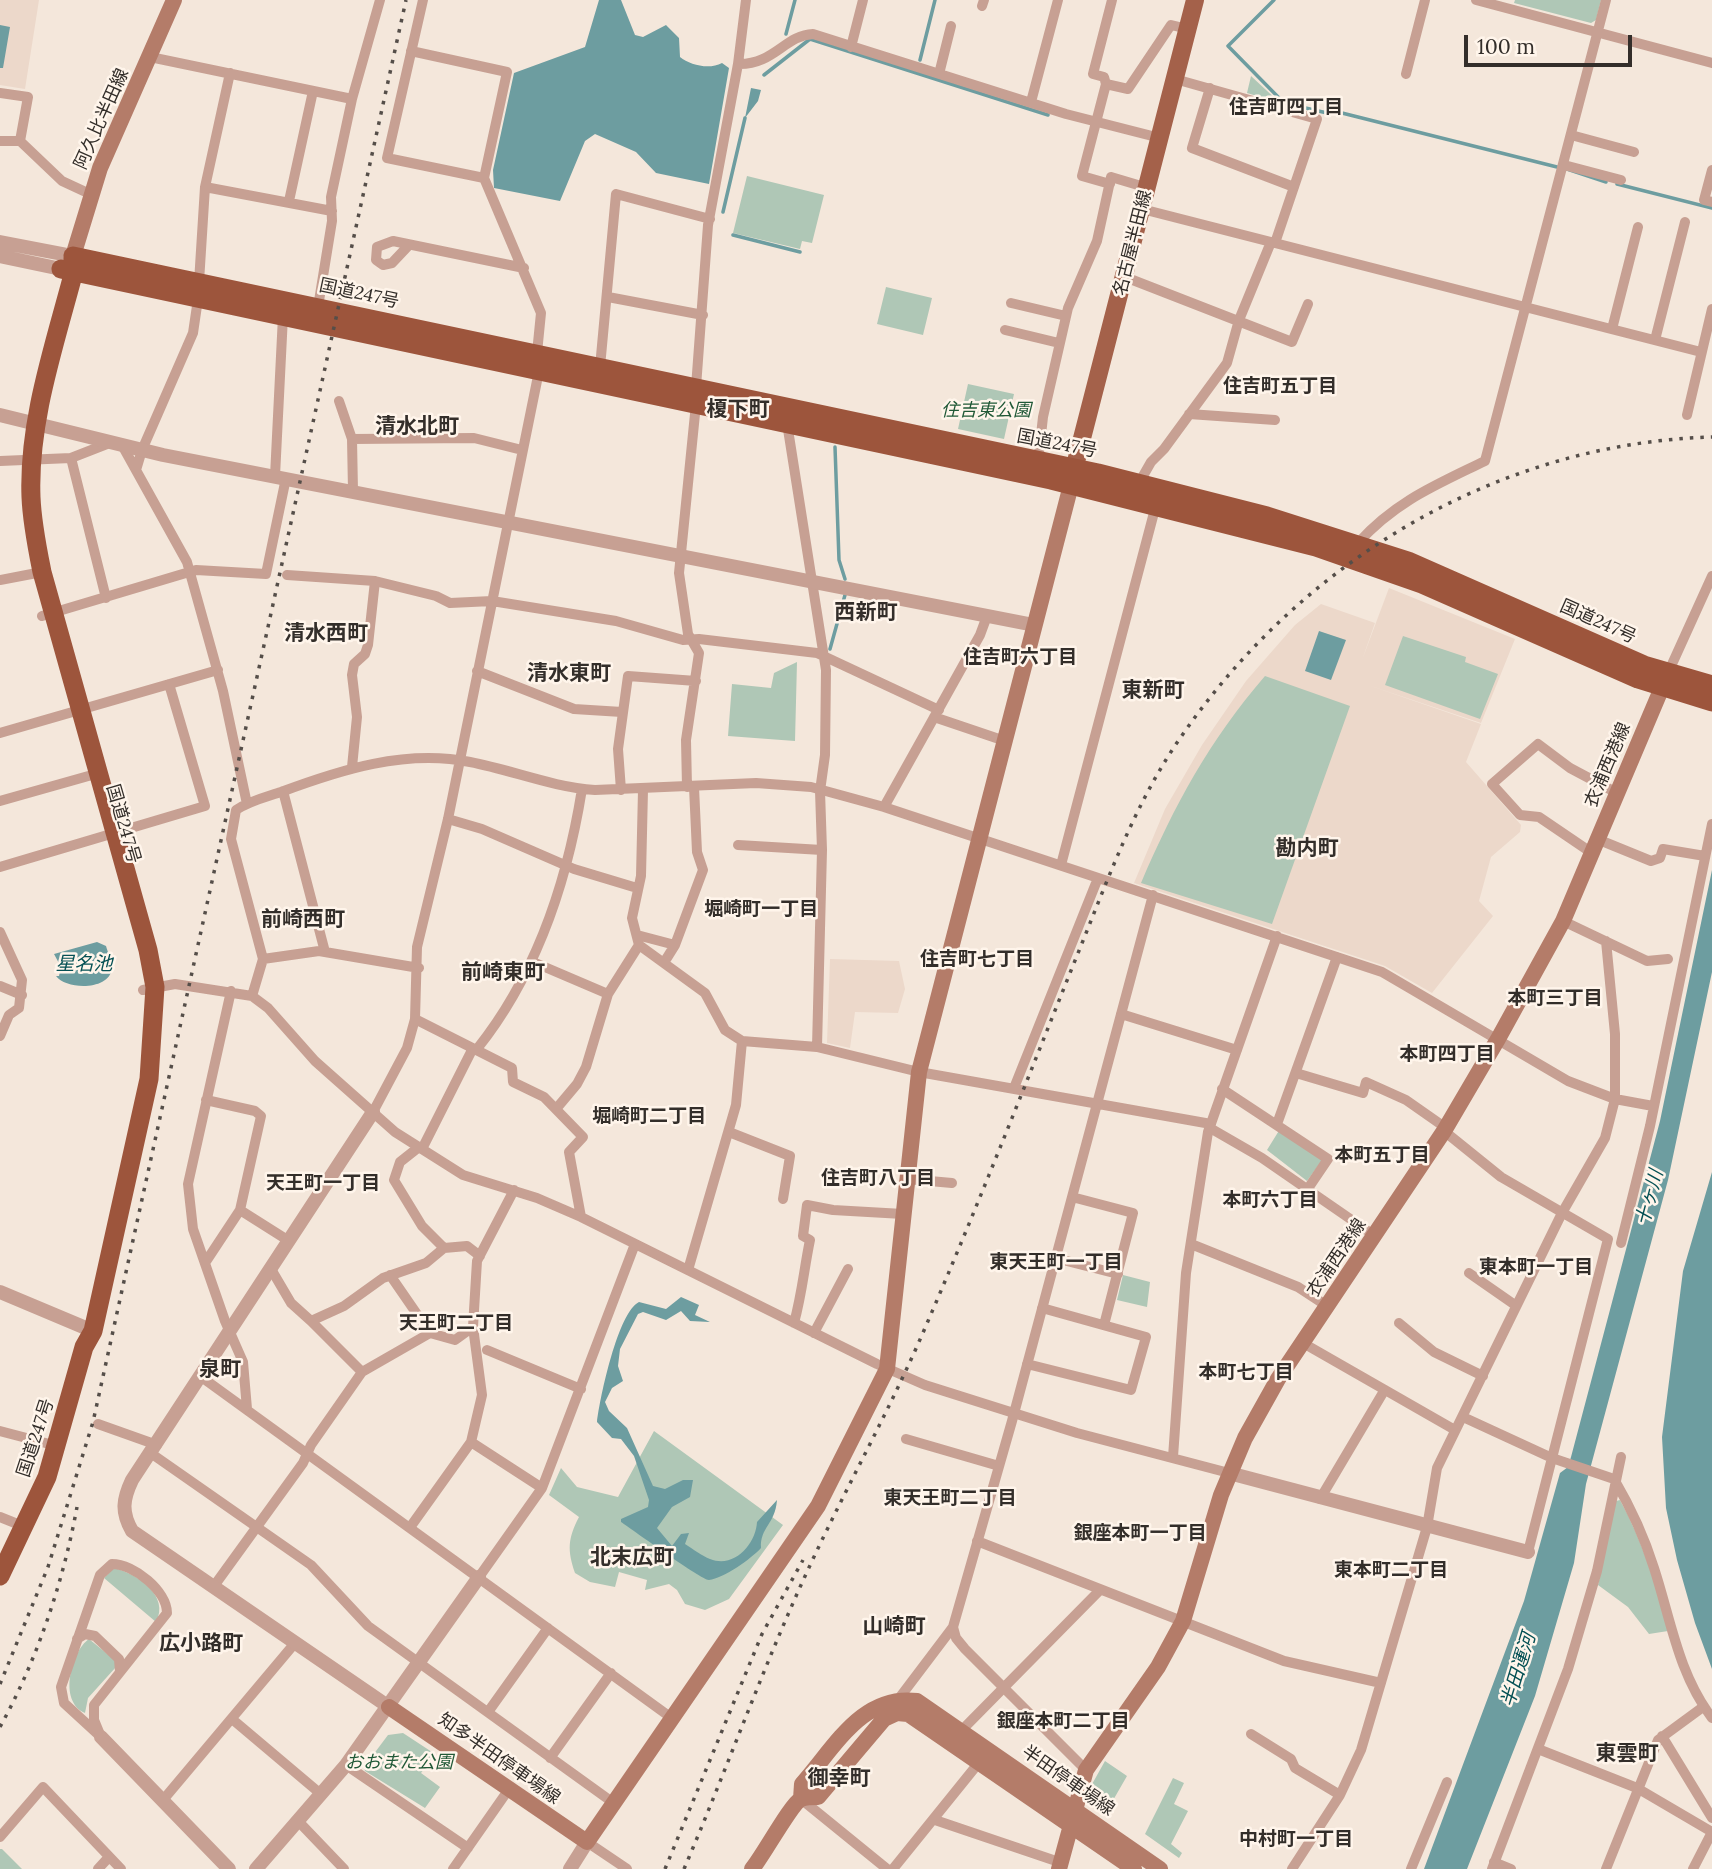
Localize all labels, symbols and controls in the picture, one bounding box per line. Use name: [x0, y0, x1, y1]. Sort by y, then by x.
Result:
scale bar: [1467, 21, 1635, 65]
text: 100 m: [1477, 33, 1535, 60]
street label: 阿久比半田線: [70, 65, 134, 173]
district label: 住吉町四丁目: [1229, 97, 1343, 119]
street label: 名古屋半田線: [1109, 188, 1157, 298]
street label: 国道247号: [317, 275, 401, 313]
district label: 住吉町五丁目: [1223, 376, 1337, 398]
district label: 榎下町: [707, 397, 769, 423]
park label: 住吉東公園: [941, 400, 1031, 422]
district label: 清水北町: [375, 414, 459, 440]
street label: 国道247号: [1015, 426, 1099, 462]
street label: 国道247号: [1556, 596, 1640, 648]
district label: 西新町: [835, 600, 897, 626]
district label: 清水西町: [284, 621, 368, 647]
district label: 住吉町六丁目: [963, 647, 1077, 669]
district label: 清水東町: [527, 661, 611, 687]
district label: 東新町: [1122, 678, 1184, 704]
street label: 衣浦西港線: [1580, 719, 1636, 811]
street label: 国道247号: [101, 782, 145, 866]
district label: 勘内町: [1276, 836, 1338, 862]
district label: 堀崎町一丁目: [704, 899, 818, 921]
district label: 前崎西町: [261, 907, 345, 933]
district label: 住吉町七丁目: [920, 949, 1034, 971]
water label: 星名池: [56, 954, 112, 976]
district label: 前崎東町: [461, 960, 545, 986]
district label: 本町三丁目: [1508, 988, 1602, 1010]
district label: 本町四丁目: [1400, 1044, 1494, 1066]
district label: 堀崎町二丁目: [592, 1106, 706, 1128]
district label: 本町五丁目: [1335, 1145, 1429, 1167]
district label: 住吉町八丁目: [821, 1168, 935, 1190]
water label: 十ヶ川: [1632, 1168, 1668, 1228]
district label: 天王町一丁目: [266, 1173, 380, 1195]
district label: 本町六丁目: [1223, 1190, 1317, 1212]
street label: 衣浦西港線: [1303, 1215, 1371, 1301]
district label: 東天王町一丁目: [990, 1252, 1122, 1274]
district label: 東本町一丁目: [1479, 1257, 1593, 1279]
district label: 天王町二丁目: [399, 1313, 513, 1335]
district label: 泉町: [199, 1357, 241, 1383]
district label: 本町七丁目: [1199, 1362, 1293, 1384]
street label: 国道247号: [13, 1396, 59, 1480]
district label: 東天王町二丁目: [884, 1488, 1016, 1510]
district label: 銀座本町一丁目: [1074, 1523, 1206, 1545]
district label: 北末広町: [590, 1545, 674, 1571]
district label: 東本町二丁目: [1334, 1560, 1448, 1582]
district label: 山崎町: [863, 1614, 925, 1640]
water label: 半田運河: [1497, 1630, 1541, 1710]
district label: 広小路町: [159, 1631, 243, 1657]
street label: 知多半田停車場線: [434, 1709, 564, 1809]
district label: 銀座本町二丁目: [997, 1711, 1129, 1733]
street label: 半田停車場線: [1018, 1741, 1118, 1821]
district label: 東雲町: [1596, 1741, 1658, 1767]
park label: おおまた公園: [345, 1752, 453, 1774]
district label: 御幸町: [808, 1766, 870, 1792]
district label: 中村町一丁目: [1239, 1829, 1353, 1851]

